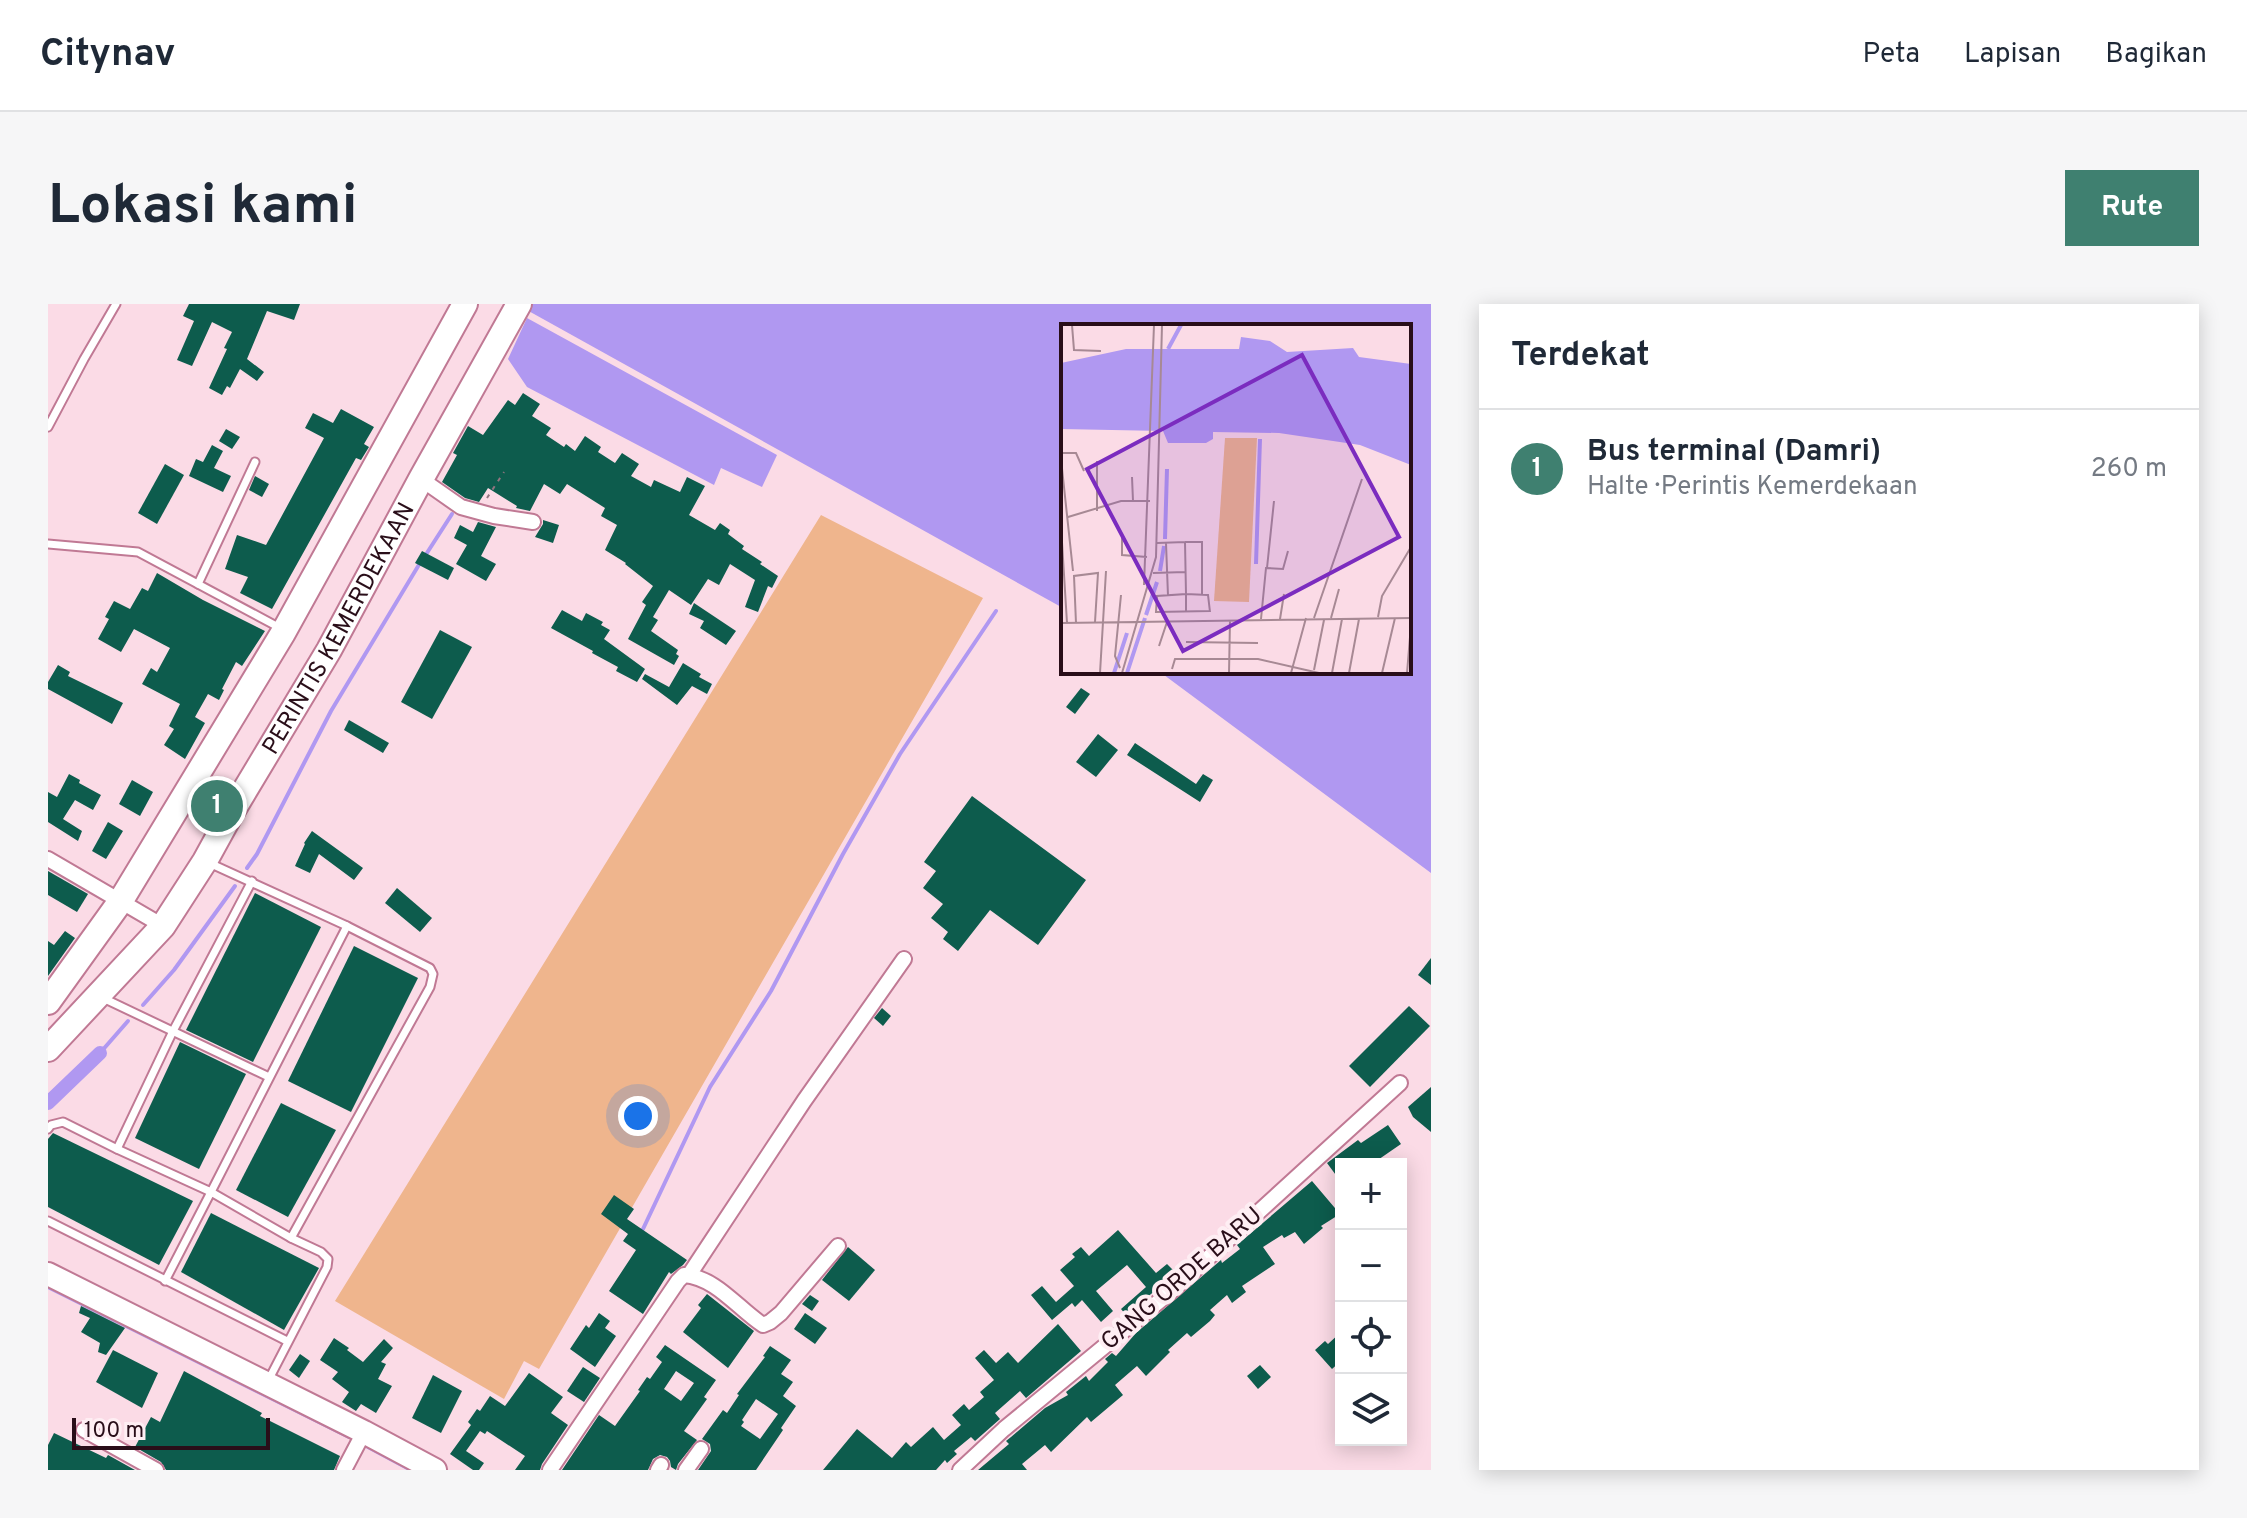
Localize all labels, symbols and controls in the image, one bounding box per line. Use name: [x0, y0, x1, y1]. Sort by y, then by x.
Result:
text: Citynav: [40, 31, 176, 80]
text: Peta: [1862, 37, 1920, 73]
text: Lapisan: [1964, 37, 2061, 73]
text: Bagikan: [2105, 37, 2207, 73]
button: Rute: [2065, 170, 2199, 246]
text: Lokasi kami: [48, 173, 357, 243]
inset map: [1061, 324, 1411, 674]
text: Terdekat: [1511, 335, 1650, 378]
text: Bus terminal (Damri): [1587, 434, 1881, 471]
text: 1: [1532, 453, 1542, 486]
text: 260 m: [2091, 453, 2167, 486]
text: Halte · Perintis Kemerdekaan: [1587, 471, 1918, 504]
street label: PERINTIS KEMERDEKAAN: [257, 498, 423, 761]
pin: 1: [191, 776, 243, 836]
your location: [618, 1096, 658, 1136]
map controls: [1335, 1158, 1407, 1446]
button: +: [1335, 1158, 1407, 1230]
street label: GANG ORDE BARU: [1096, 1201, 1269, 1358]
button: −: [1335, 1230, 1407, 1302]
button: locate: [1335, 1302, 1407, 1374]
button: layers: [1335, 1374, 1407, 1446]
scale bar: [72, 1414, 270, 1450]
text: 100 m: [84, 1418, 144, 1445]

